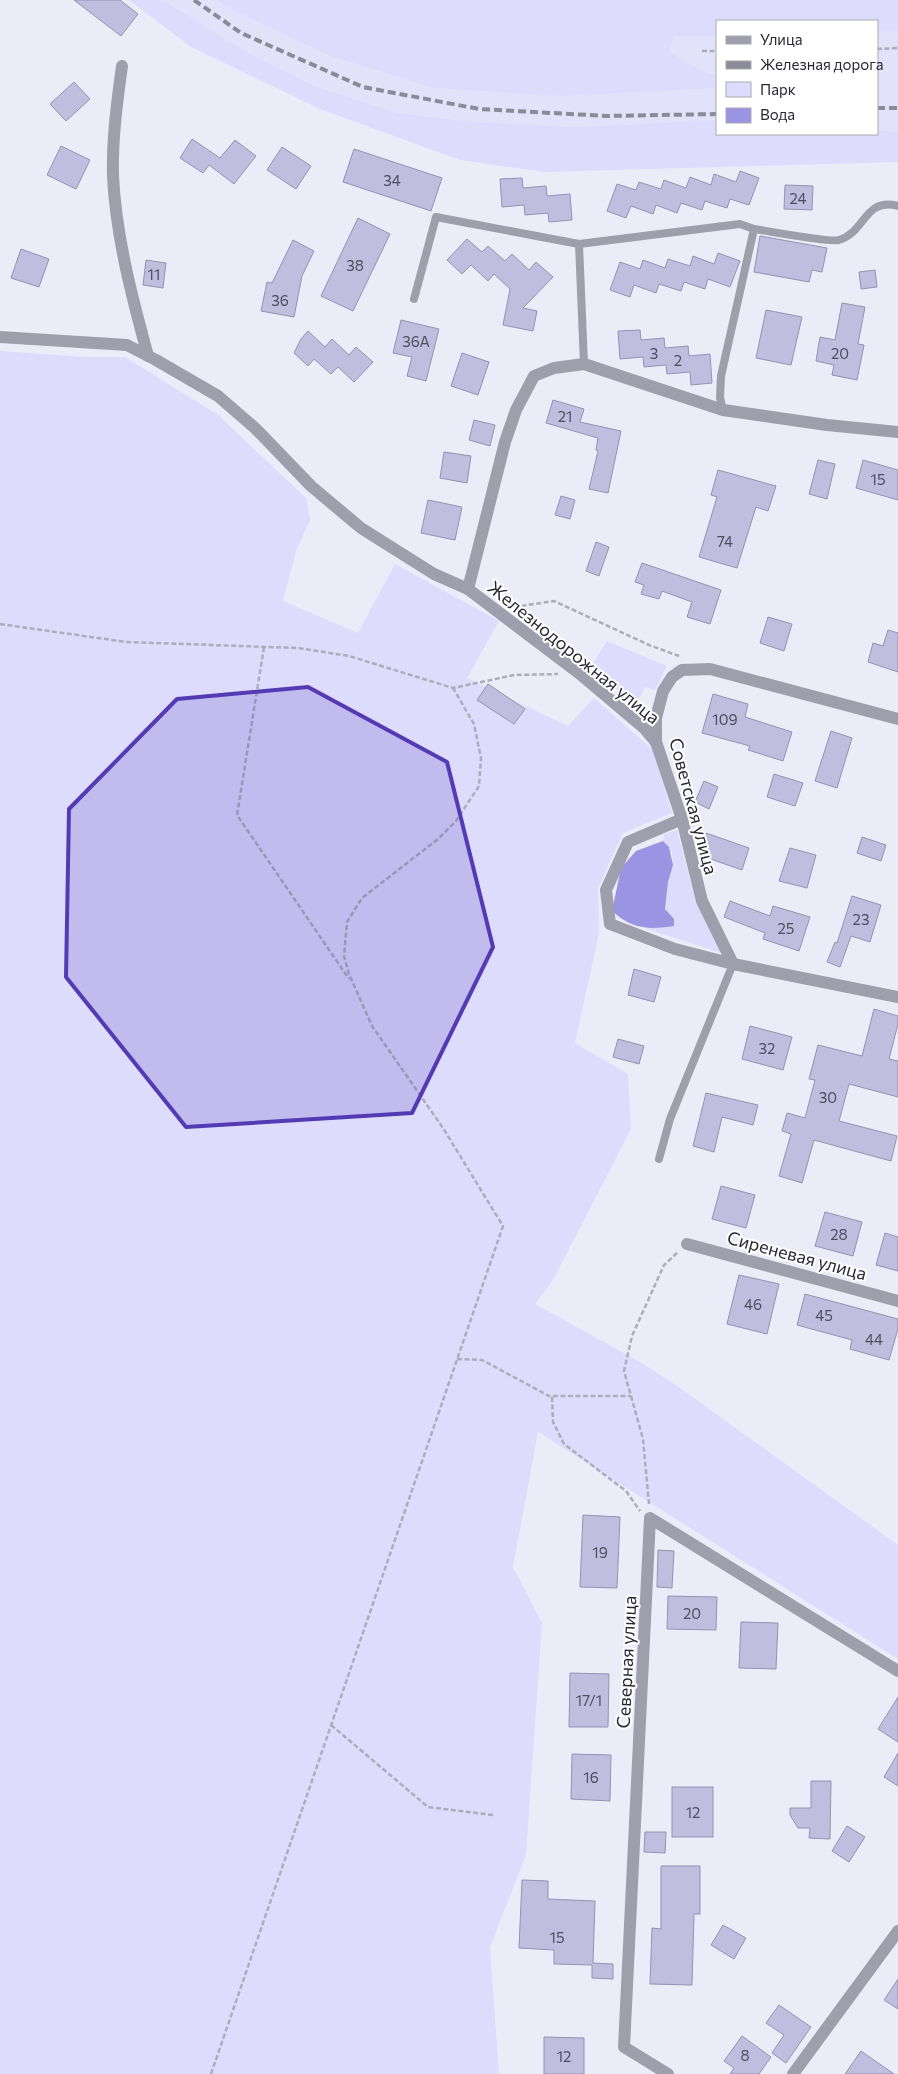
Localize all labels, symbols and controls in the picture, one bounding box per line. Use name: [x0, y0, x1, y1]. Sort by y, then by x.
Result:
legend: [716, 20, 878, 135]
text: Улица: [760, 30, 802, 48]
text: Железная дорога: [760, 55, 884, 73]
text: Парк: [760, 80, 796, 98]
text: Вода: [760, 105, 795, 123]
house number: 34: [383, 171, 401, 189]
house number: 24: [789, 189, 807, 207]
house number: 38: [346, 256, 364, 274]
house number: 11: [148, 265, 160, 283]
house number: 36: [271, 291, 289, 309]
house number: 36А: [402, 332, 430, 350]
house number: 3: [650, 344, 658, 362]
house number: 20: [831, 344, 849, 362]
house number: 2: [674, 351, 682, 369]
house number: 21: [558, 407, 572, 425]
house number: 15: [870, 470, 886, 488]
house number: 74: [717, 532, 733, 550]
street label: Железнодорожная улица: [484, 576, 664, 728]
house number: 109: [712, 710, 738, 728]
street label: Советская улица: [665, 735, 723, 877]
house number: 23: [853, 910, 869, 928]
house number: 25: [778, 919, 794, 937]
house number: 32: [759, 1039, 775, 1057]
house number: 30: [819, 1088, 837, 1106]
house number: 28: [830, 1225, 848, 1243]
street label: Сиреневая улица: [725, 1226, 869, 1284]
house number: 46: [744, 1295, 762, 1313]
house number: 45: [815, 1306, 833, 1324]
house number: 44: [865, 1330, 883, 1348]
house number: 19: [592, 1543, 608, 1561]
street label: Северная улица: [612, 1595, 640, 1729]
house number: 20: [683, 1604, 701, 1622]
house number: 17/1: [576, 1691, 602, 1709]
house number: 16: [583, 1768, 599, 1786]
house number: 12: [686, 1803, 700, 1821]
house number: 15: [549, 1928, 565, 1946]
house number: 8: [740, 2046, 750, 2064]
house number: 12: [557, 2047, 571, 2065]

